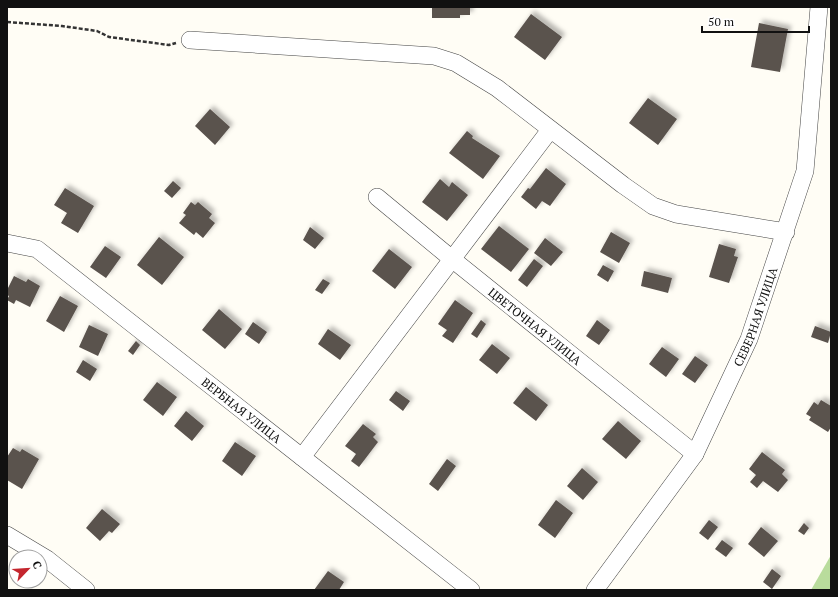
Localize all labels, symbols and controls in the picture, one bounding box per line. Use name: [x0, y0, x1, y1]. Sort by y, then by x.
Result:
scale bar: [702, 8, 809, 34]
text: 50 m: [708, 14, 735, 29]
street label: СЕВЕРНАЯ УЛИЦА: [730, 264, 780, 369]
street label: ЦВЕТОЧНАЯ УЛИЦА: [486, 284, 585, 368]
street label: ВЕРБНАЯ УЛИЦА: [199, 374, 285, 446]
north arrow: [8, 549, 48, 589]
text: С: [29, 559, 45, 571]

